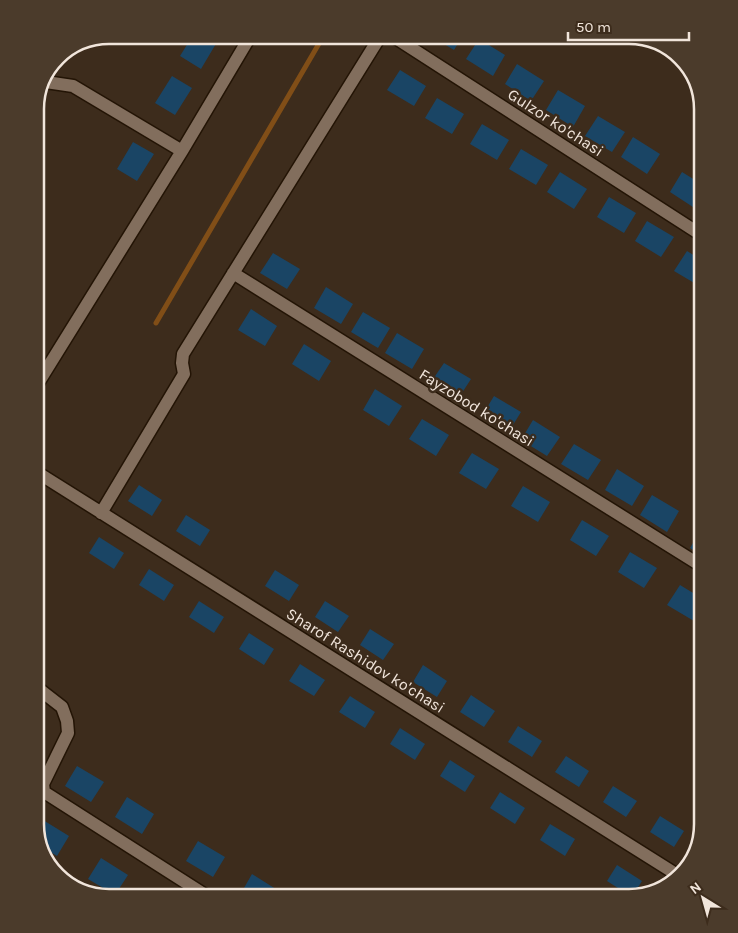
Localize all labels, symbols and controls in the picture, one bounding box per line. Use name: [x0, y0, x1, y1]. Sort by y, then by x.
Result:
scale bar: [568, 10, 689, 42]
text: 50 m: [576, 18, 611, 36]
street label: Gulzor ko'chasi: [504, 84, 607, 160]
street label: Fayzobod ko'chasi: [416, 364, 538, 450]
street label: Sharof Rashidov ko'chasi: [283, 604, 448, 717]
north arrow: [678, 873, 728, 923]
text: N: [686, 878, 705, 898]

